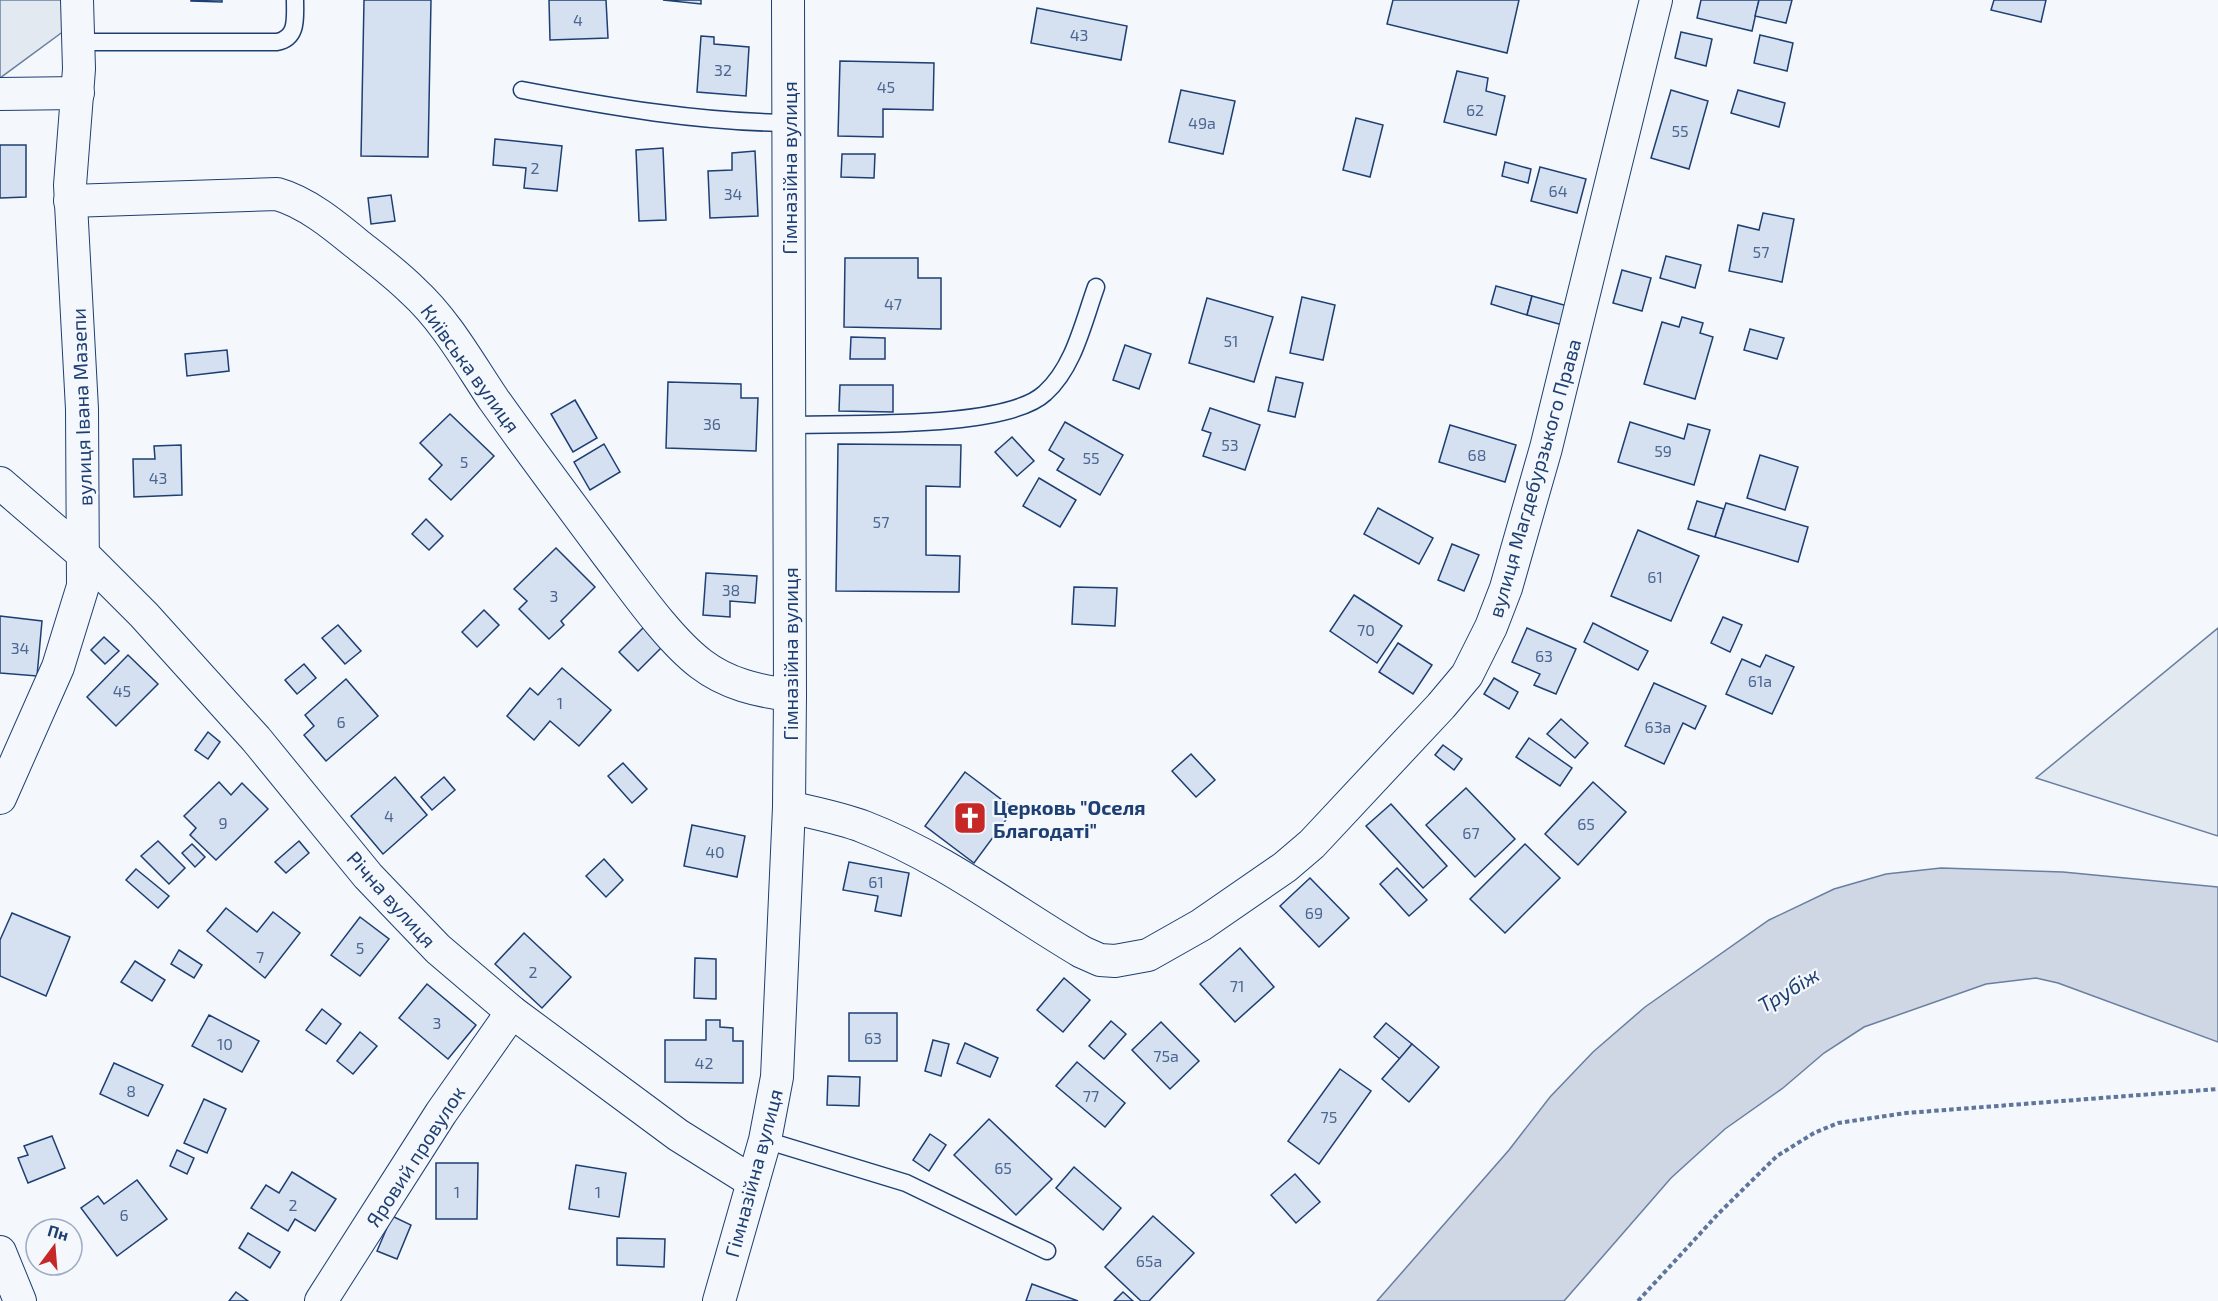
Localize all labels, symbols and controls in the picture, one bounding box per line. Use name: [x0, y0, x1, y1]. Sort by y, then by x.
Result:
house number: 4: [573, 10, 583, 29]
house number: 43: [1070, 25, 1088, 44]
house number: 32: [714, 60, 732, 79]
house number: 45: [877, 77, 895, 96]
street label: Гімназійна вулиця: [777, 81, 802, 255]
house number: 62: [1466, 100, 1484, 119]
house number: 49а: [1188, 113, 1216, 132]
house number: 55: [1671, 121, 1689, 140]
house number: 2: [531, 158, 540, 177]
house number: 64: [1549, 181, 1568, 200]
house number: 34: [724, 184, 743, 203]
house number: 57: [1753, 242, 1769, 261]
house number: 47: [884, 294, 902, 313]
street label: Київська вулиця: [416, 299, 526, 437]
street label: вулиця Івана Мазепи: [66, 308, 97, 506]
house number: 51: [1224, 331, 1238, 350]
street label: вулиця Магдебурзького Права: [1483, 336, 1586, 620]
house number: 36: [703, 414, 721, 433]
house number: 53: [1221, 435, 1239, 454]
house number: 59: [1654, 441, 1672, 460]
house number: 68: [1468, 445, 1486, 464]
house number: 55: [1082, 448, 1100, 467]
house number: 5: [460, 452, 468, 471]
house number: 43: [149, 468, 167, 487]
house number: 57: [873, 512, 889, 531]
street label: Гімназійна вулиця: [778, 567, 803, 741]
house number: 61: [1647, 567, 1663, 586]
house number: 38: [722, 580, 740, 599]
house number: 3: [550, 586, 558, 605]
house number: 70: [1357, 620, 1375, 639]
house number: 34: [11, 638, 30, 657]
house number: 63: [1535, 646, 1553, 665]
house number: 61а: [1748, 671, 1772, 690]
house number: 45: [113, 681, 131, 700]
house number: 1: [557, 693, 563, 712]
house number: 6: [336, 712, 346, 731]
house number: 63а: [1645, 717, 1671, 736]
place label: Церковь "Оселя Благодаті": [993, 795, 1146, 842]
church icon: Церковь "Оселя Благодаті": [952, 800, 988, 836]
house number: 4: [384, 806, 394, 825]
house number: 9: [218, 813, 228, 832]
house number: 65: [1577, 814, 1595, 833]
house number: 67: [1462, 823, 1480, 842]
house number: 40: [705, 842, 725, 861]
street label: Річна вулиця: [342, 846, 441, 953]
house number: 61: [868, 872, 884, 891]
house number: 69: [1305, 903, 1323, 922]
house number: 5: [356, 938, 364, 957]
house number: 7: [256, 947, 264, 966]
water label: Трубіж: [1753, 961, 1823, 1017]
house number: 2: [529, 962, 538, 981]
house number: 71: [1230, 976, 1244, 995]
house number: 3: [433, 1013, 441, 1032]
house number: 63: [864, 1028, 882, 1047]
house number: 10: [217, 1034, 233, 1053]
house number: 75а: [1153, 1046, 1179, 1065]
house number: 42: [695, 1053, 713, 1072]
house number: 8: [126, 1081, 136, 1100]
street label: Яровий провулок: [360, 1081, 471, 1232]
street label: Гімназійна вулиця: [719, 1086, 788, 1260]
house number: 77: [1083, 1086, 1099, 1105]
house number: 75: [1321, 1107, 1337, 1126]
house number: 65: [994, 1158, 1012, 1177]
house number: 1: [454, 1182, 460, 1201]
house number: 1: [595, 1182, 601, 1201]
house number: 2: [289, 1195, 298, 1214]
house number: 6: [119, 1205, 129, 1224]
north arrow: [24, 1217, 84, 1277]
text: Пн: [46, 1220, 71, 1244]
house number: 65а: [1136, 1251, 1162, 1270]

